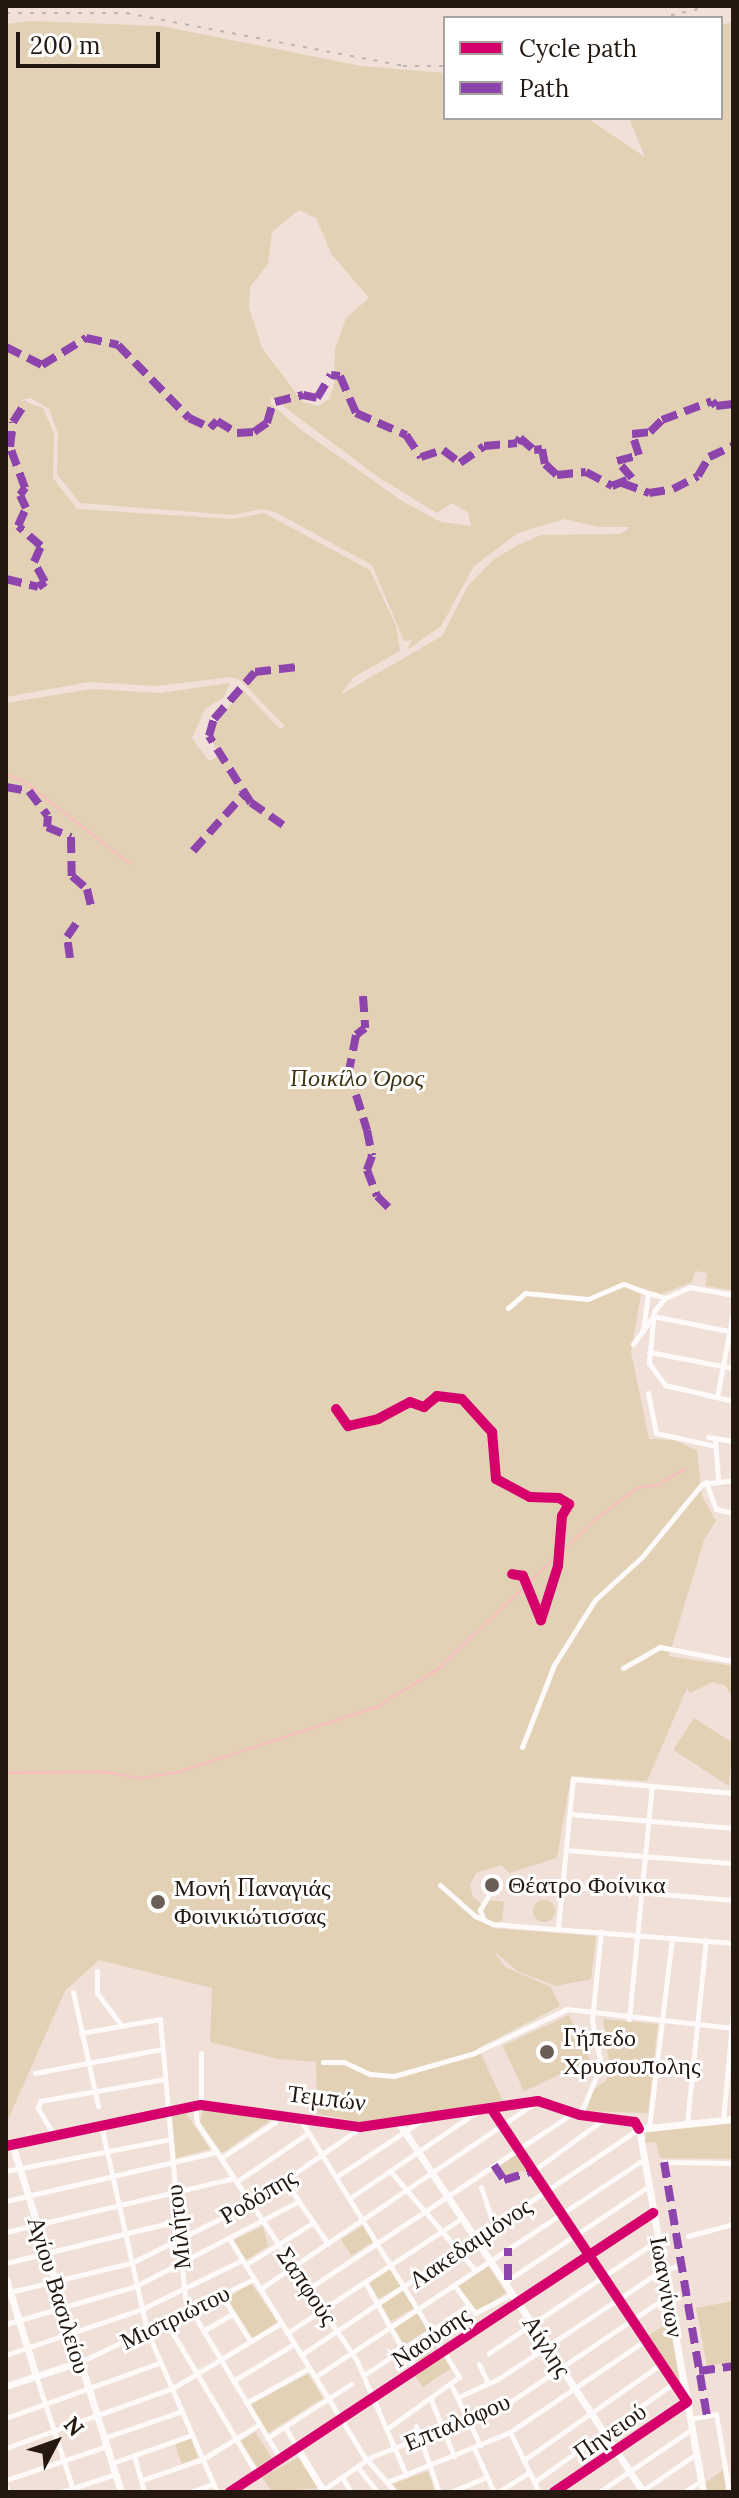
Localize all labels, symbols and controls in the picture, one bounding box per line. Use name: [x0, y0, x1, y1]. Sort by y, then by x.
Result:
scale bar: [20, 16, 164, 66]
legend: [443, 16, 723, 120]
text: 200 m: [30, 30, 100, 61]
text: Cycle path: [519, 33, 637, 64]
text: Path: [519, 73, 569, 104]
park label: Ποικίλο Όρος: [290, 1064, 424, 1092]
place label: Θέατρο Φοίνικα: [508, 1871, 666, 1899]
place label: Μονή Παναγιάς Φοινικιώτισσας: [174, 1874, 330, 1930]
marker: Θέατρο Φοίνικα: [483, 1876, 501, 1894]
marker: Μονή Παναγιάς Φοινικιώτισσας: [149, 1893, 167, 1911]
place label: Γήπεδο Χρυσουπολης: [563, 2024, 700, 2080]
marker: Γήπεδο Χρυσουπολης: [538, 2043, 556, 2061]
street label: Τεμπών: [286, 2079, 368, 2117]
street label: Ροδόπης: [214, 2162, 302, 2230]
street label: Μιλήτου: [159, 2183, 197, 2271]
street label: Λακεδαιμόνος: [403, 2191, 537, 2295]
street label: Αγίου Βασιλείου: [21, 2213, 97, 2377]
street label: Ιωαννίνων: [644, 2234, 690, 2340]
street label: Σαπφούς: [271, 2242, 343, 2330]
street label: Μιστριώτου: [116, 2278, 234, 2356]
street label: Ναούσης: [386, 2300, 476, 2374]
street label: Αίγλης: [516, 2310, 578, 2382]
street label: Επταλόφου: [400, 2387, 514, 2457]
street label: Πηνειού: [568, 2397, 652, 2467]
north arrow: [16, 2402, 96, 2482]
text: N: [58, 2411, 90, 2442]

